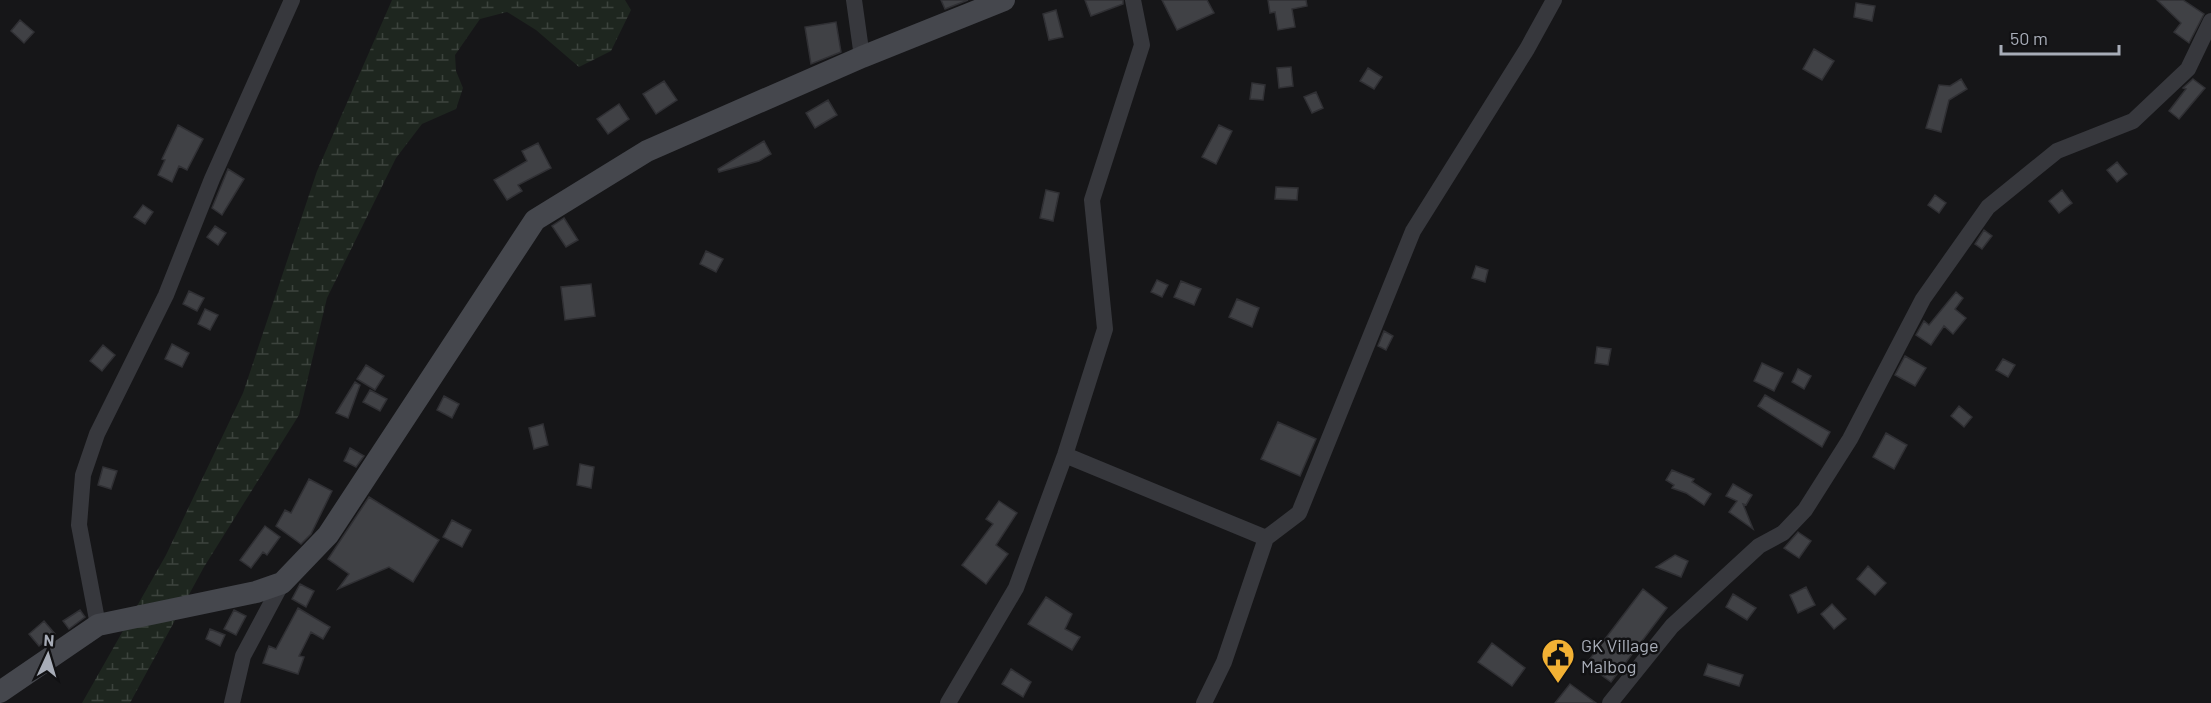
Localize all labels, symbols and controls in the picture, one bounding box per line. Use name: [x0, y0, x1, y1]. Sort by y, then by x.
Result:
scale bar: [2001, 18, 2120, 56]
text: 50 m: [2010, 27, 2048, 49]
north arrow: [18, 625, 78, 685]
text: N: [43, 630, 55, 649]
place label: GK Village Malbog: [1581, 634, 1659, 677]
public building icon: GK Village Malbog: [1540, 637, 1576, 684]

